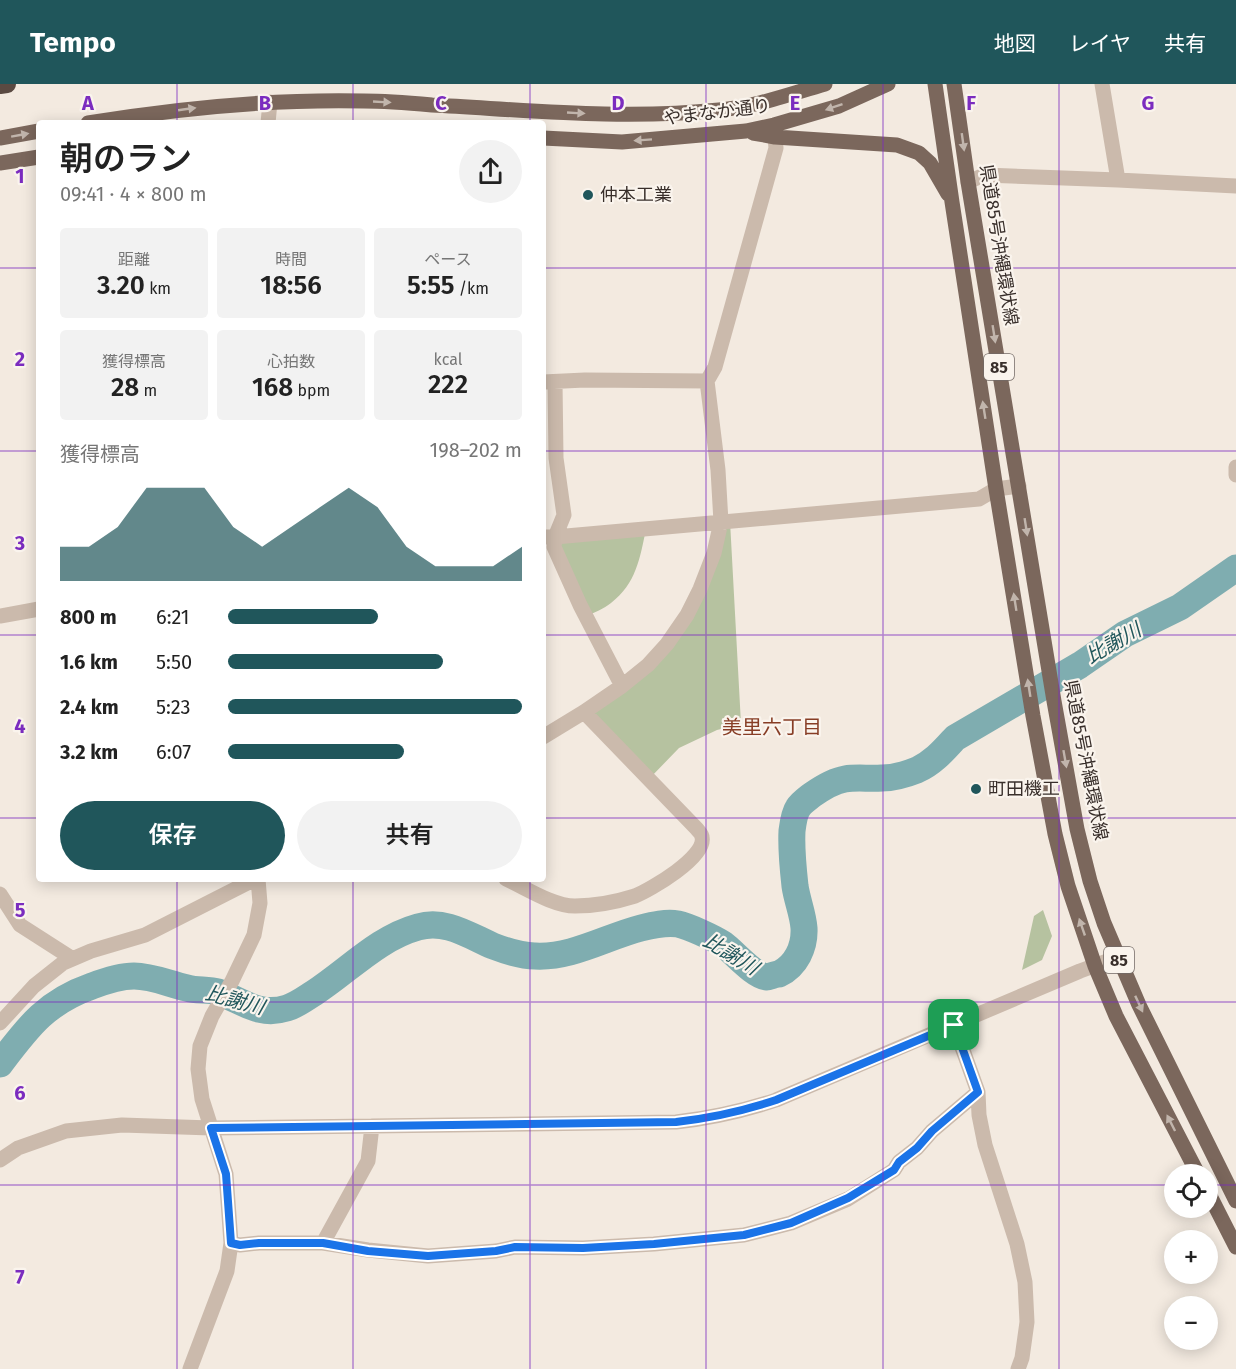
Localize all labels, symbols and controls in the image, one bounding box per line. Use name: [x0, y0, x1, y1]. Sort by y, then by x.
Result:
text: Tempo: [30, 26, 116, 59]
text: 地図: [994, 31, 1036, 57]
text: レイヤ: [1069, 31, 1131, 57]
text: 共有: [1164, 31, 1206, 57]
text: A: [81, 91, 95, 115]
text: B: [259, 91, 271, 115]
text: C: [435, 91, 447, 115]
text: D: [611, 91, 625, 115]
text: E: [790, 91, 800, 115]
text: F: [966, 91, 976, 115]
text: G: [1142, 91, 1154, 115]
street label: やまなか通り: [662, 95, 772, 129]
one-way arrow: [372, 97, 391, 106]
one-way arrow: [825, 103, 843, 112]
one-way arrow: [178, 105, 197, 114]
one-way arrow: [567, 109, 586, 118]
one-way arrow: [10, 130, 29, 139]
one-way arrow: [958, 133, 967, 152]
one-way arrow: [633, 135, 652, 145]
text: 朝のラン: [60, 139, 192, 179]
button: share: [459, 140, 522, 203]
street label: 県道85号沖縄環状線: [975, 163, 1023, 327]
text: 1: [15, 164, 25, 188]
text: 09:41 · 4 × 800 m: [60, 182, 207, 206]
place label: 仲本工業: [600, 184, 672, 206]
marker: 仲本工業: [581, 188, 595, 202]
text: 距離: [118, 250, 150, 269]
text: 時間: [275, 250, 307, 269]
text: ペース: [424, 250, 472, 269]
text: 3.20: [97, 270, 145, 301]
text: 18:56: [260, 270, 322, 301]
text: 5:55: [407, 270, 454, 301]
text: km: [145, 279, 171, 298]
text: /km: [454, 279, 489, 298]
one-way arrow: [989, 325, 998, 344]
text: 2: [15, 347, 25, 371]
text: kcal: [434, 350, 462, 369]
text: 獲得標高: [102, 352, 166, 371]
text: 心拍数: [267, 352, 315, 371]
road number: 85: [984, 354, 1014, 380]
text: 222: [428, 369, 468, 400]
text: 28: [111, 372, 139, 403]
text: 168: [252, 372, 293, 403]
text: m: [139, 381, 157, 400]
text: bpm: [293, 381, 330, 400]
one-way arrow: [979, 400, 988, 419]
text: 198–202 m: [429, 438, 522, 462]
text: 獲得標高: [60, 442, 140, 466]
one-way arrow: [1021, 517, 1030, 536]
text: 3: [14, 531, 25, 555]
one-way arrow: [1010, 593, 1019, 612]
text: 800 m: [60, 605, 117, 629]
text: 6:21: [156, 605, 190, 629]
water label: 比謝川: [1081, 617, 1147, 668]
text: 1.6 km: [60, 650, 118, 674]
text: 5:50: [156, 650, 192, 674]
one-way arrow: [1024, 678, 1033, 697]
street label: 県道85号沖縄環状線: [1060, 678, 1112, 842]
text: 2.4 km: [60, 695, 119, 719]
text: 5:23: [156, 695, 191, 719]
text: 4: [14, 714, 26, 738]
district label: 美里六丁目: [722, 715, 822, 739]
text: 3.2 km: [60, 740, 118, 764]
text: 6:07: [156, 740, 191, 764]
one-way arrow: [1061, 749, 1070, 768]
place label: 町田機工: [988, 778, 1060, 800]
marker: 町田機工: [969, 782, 983, 796]
button: 保存: [60, 801, 285, 870]
button: 共有: [297, 801, 522, 870]
text: 5: [15, 898, 26, 922]
one-way arrow: [1076, 918, 1086, 936]
water label: 比謝川: [699, 928, 765, 981]
road number: 85: [1104, 947, 1134, 973]
water label: 比謝川: [203, 981, 269, 1020]
one-way arrow: [1134, 996, 1144, 1014]
pin: [928, 999, 979, 1050]
icon: arrive: [937, 1008, 970, 1041]
text: 6: [14, 1081, 26, 1105]
one-way arrow: [1167, 1114, 1176, 1131]
map controls: [1164, 1164, 1218, 1350]
button: locate: [1164, 1164, 1218, 1218]
button: +: [1164, 1230, 1218, 1284]
text: 7: [15, 1265, 25, 1289]
button: −: [1164, 1296, 1218, 1350]

